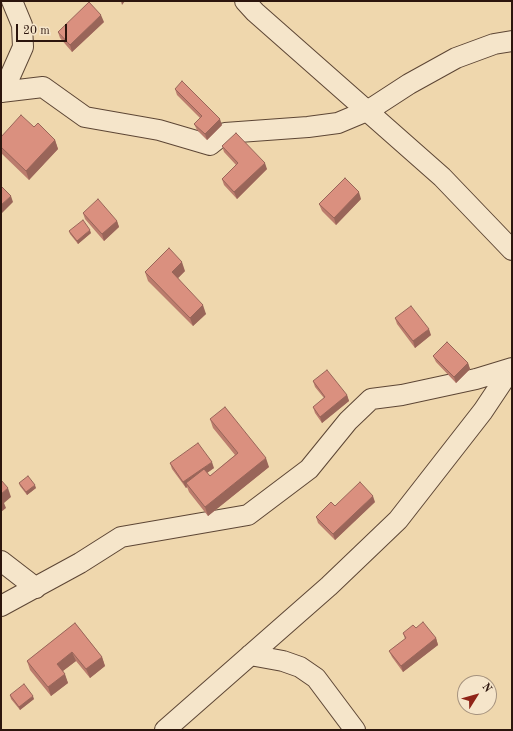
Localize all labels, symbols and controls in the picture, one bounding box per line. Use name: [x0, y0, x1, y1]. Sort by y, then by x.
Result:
scale bar: [18, 16, 69, 42]
text: 20 m: [23, 25, 50, 37]
north arrow: [457, 675, 497, 715]
text: N: [479, 681, 493, 695]

